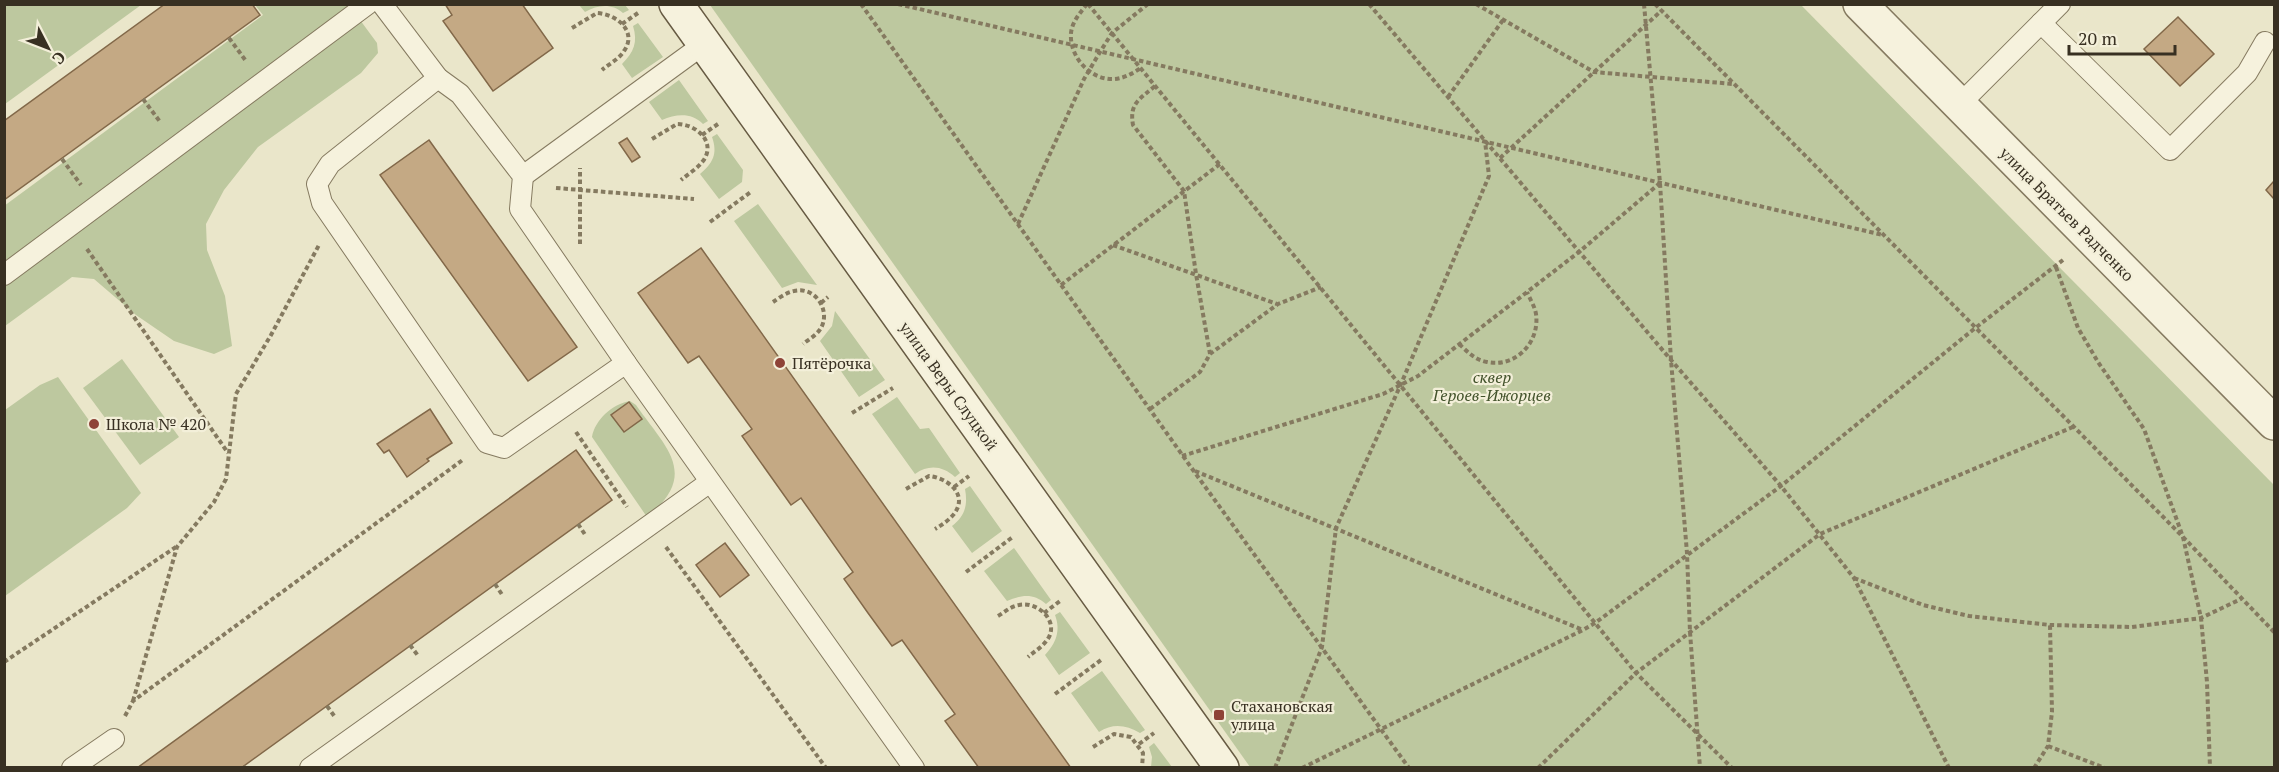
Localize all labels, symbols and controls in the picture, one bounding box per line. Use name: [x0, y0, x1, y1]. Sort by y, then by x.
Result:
north arrow: [18, 18, 78, 78]
scale bar: [2069, 18, 2176, 56]
text: 20 m: [2078, 26, 2118, 50]
text: С: [47, 47, 71, 69]
street label: улица Братьев Радченко: [1994, 141, 2139, 286]
street label: улица Веры Слуцкой: [894, 316, 1003, 455]
place label: Пятёрочка: [792, 352, 871, 374]
marker: Пятёрочка: [773, 356, 787, 370]
park label: сквер Героев-Ижорцев: [1432, 366, 1551, 406]
place label: Школа № 420: [106, 413, 206, 435]
marker: Школа № 420: [87, 417, 101, 431]
place label: Стахановская улица: [1230, 695, 1333, 735]
marker: Стахановская улица: [1212, 708, 1226, 722]

